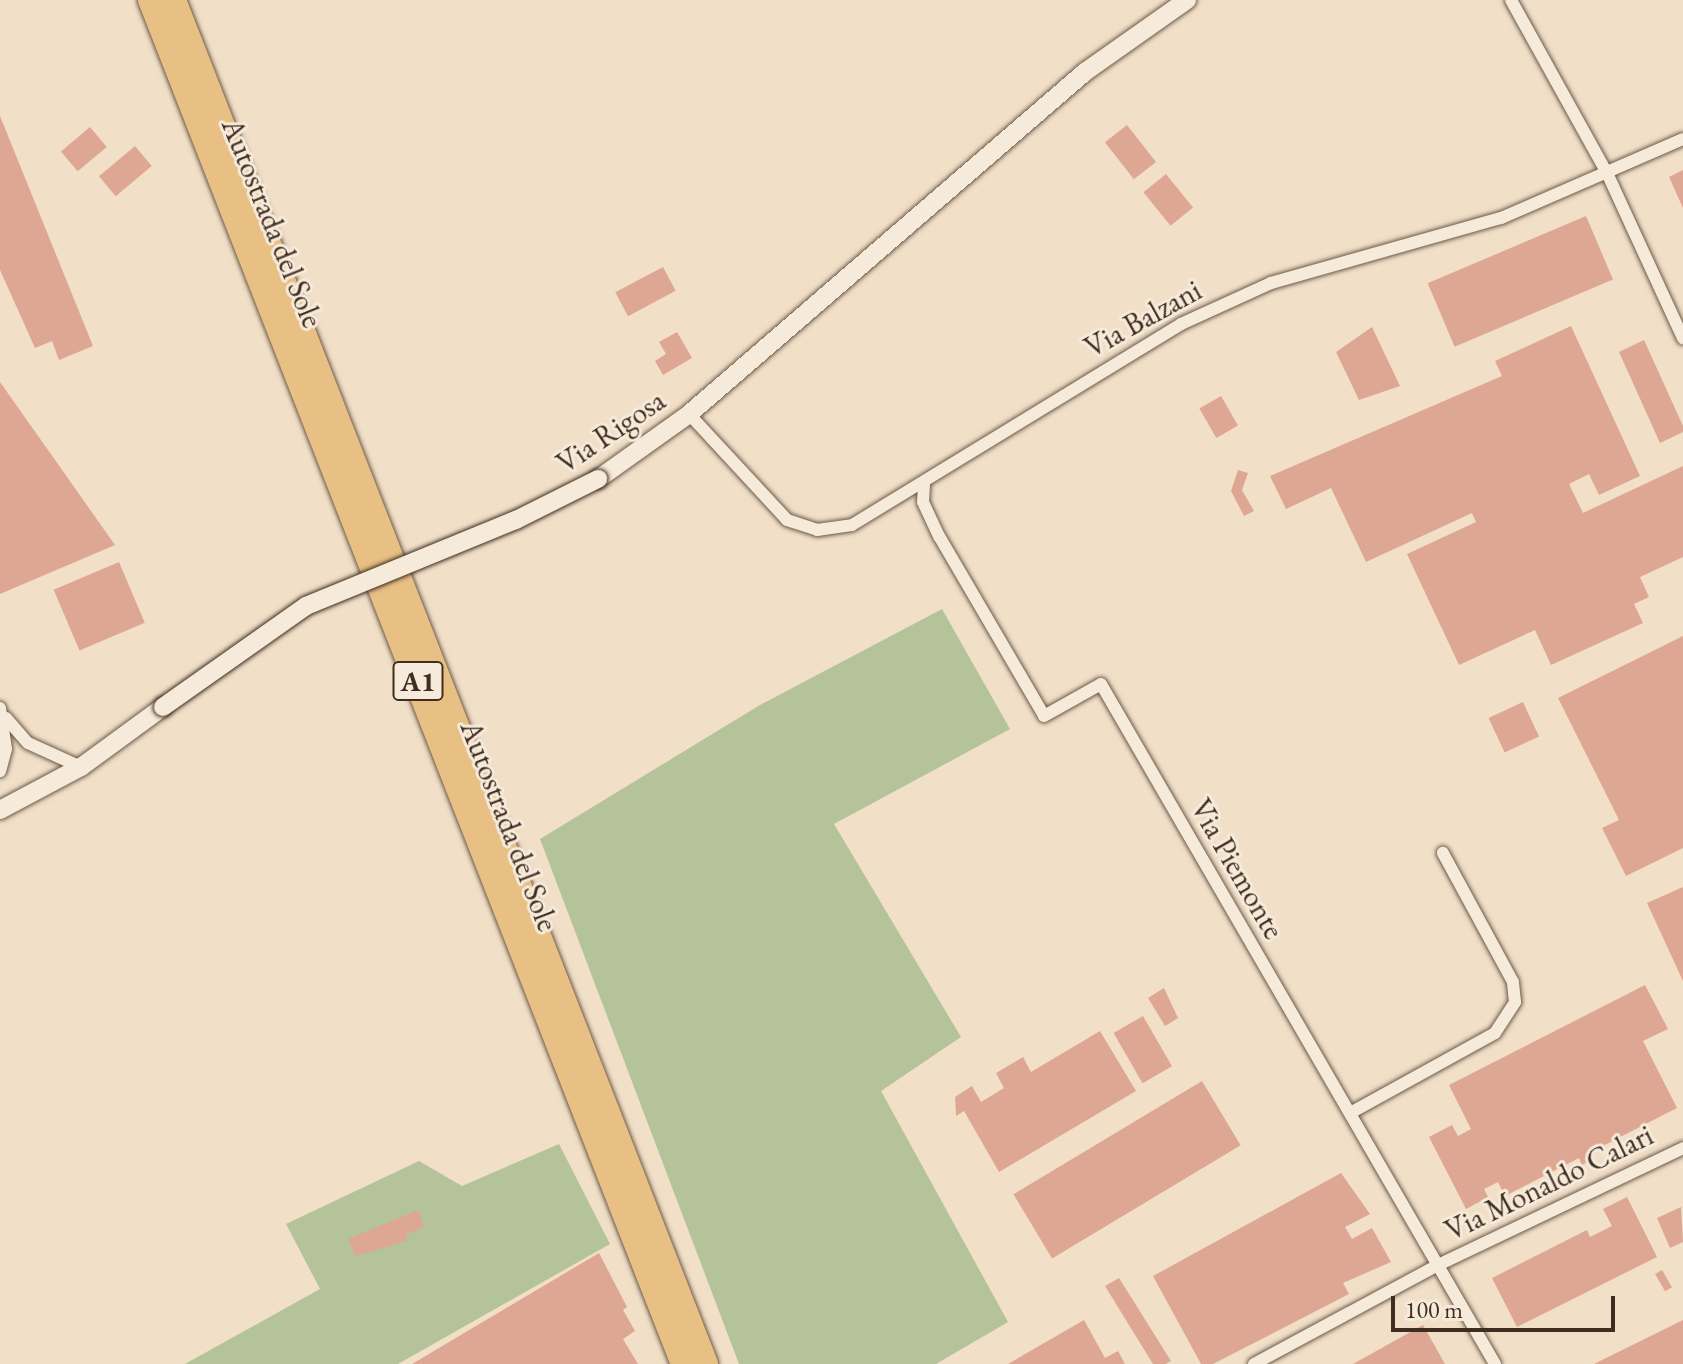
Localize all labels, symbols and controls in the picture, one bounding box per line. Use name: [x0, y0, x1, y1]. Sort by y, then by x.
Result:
street label: Autostrada del Sole: [214, 113, 330, 333]
street label: Via Balzani: [1078, 272, 1208, 366]
street label: Via Rigosa: [550, 383, 672, 481]
road number: A1: [392, 657, 444, 705]
street label: Autostrada del Sole: [452, 716, 566, 936]
street label: Via Piemonte: [1183, 793, 1291, 945]
street label: Via Monaldo Calari: [1439, 1117, 1659, 1249]
scale bar: [1395, 1280, 1619, 1330]
text: 100 m: [1405, 1294, 1463, 1325]

